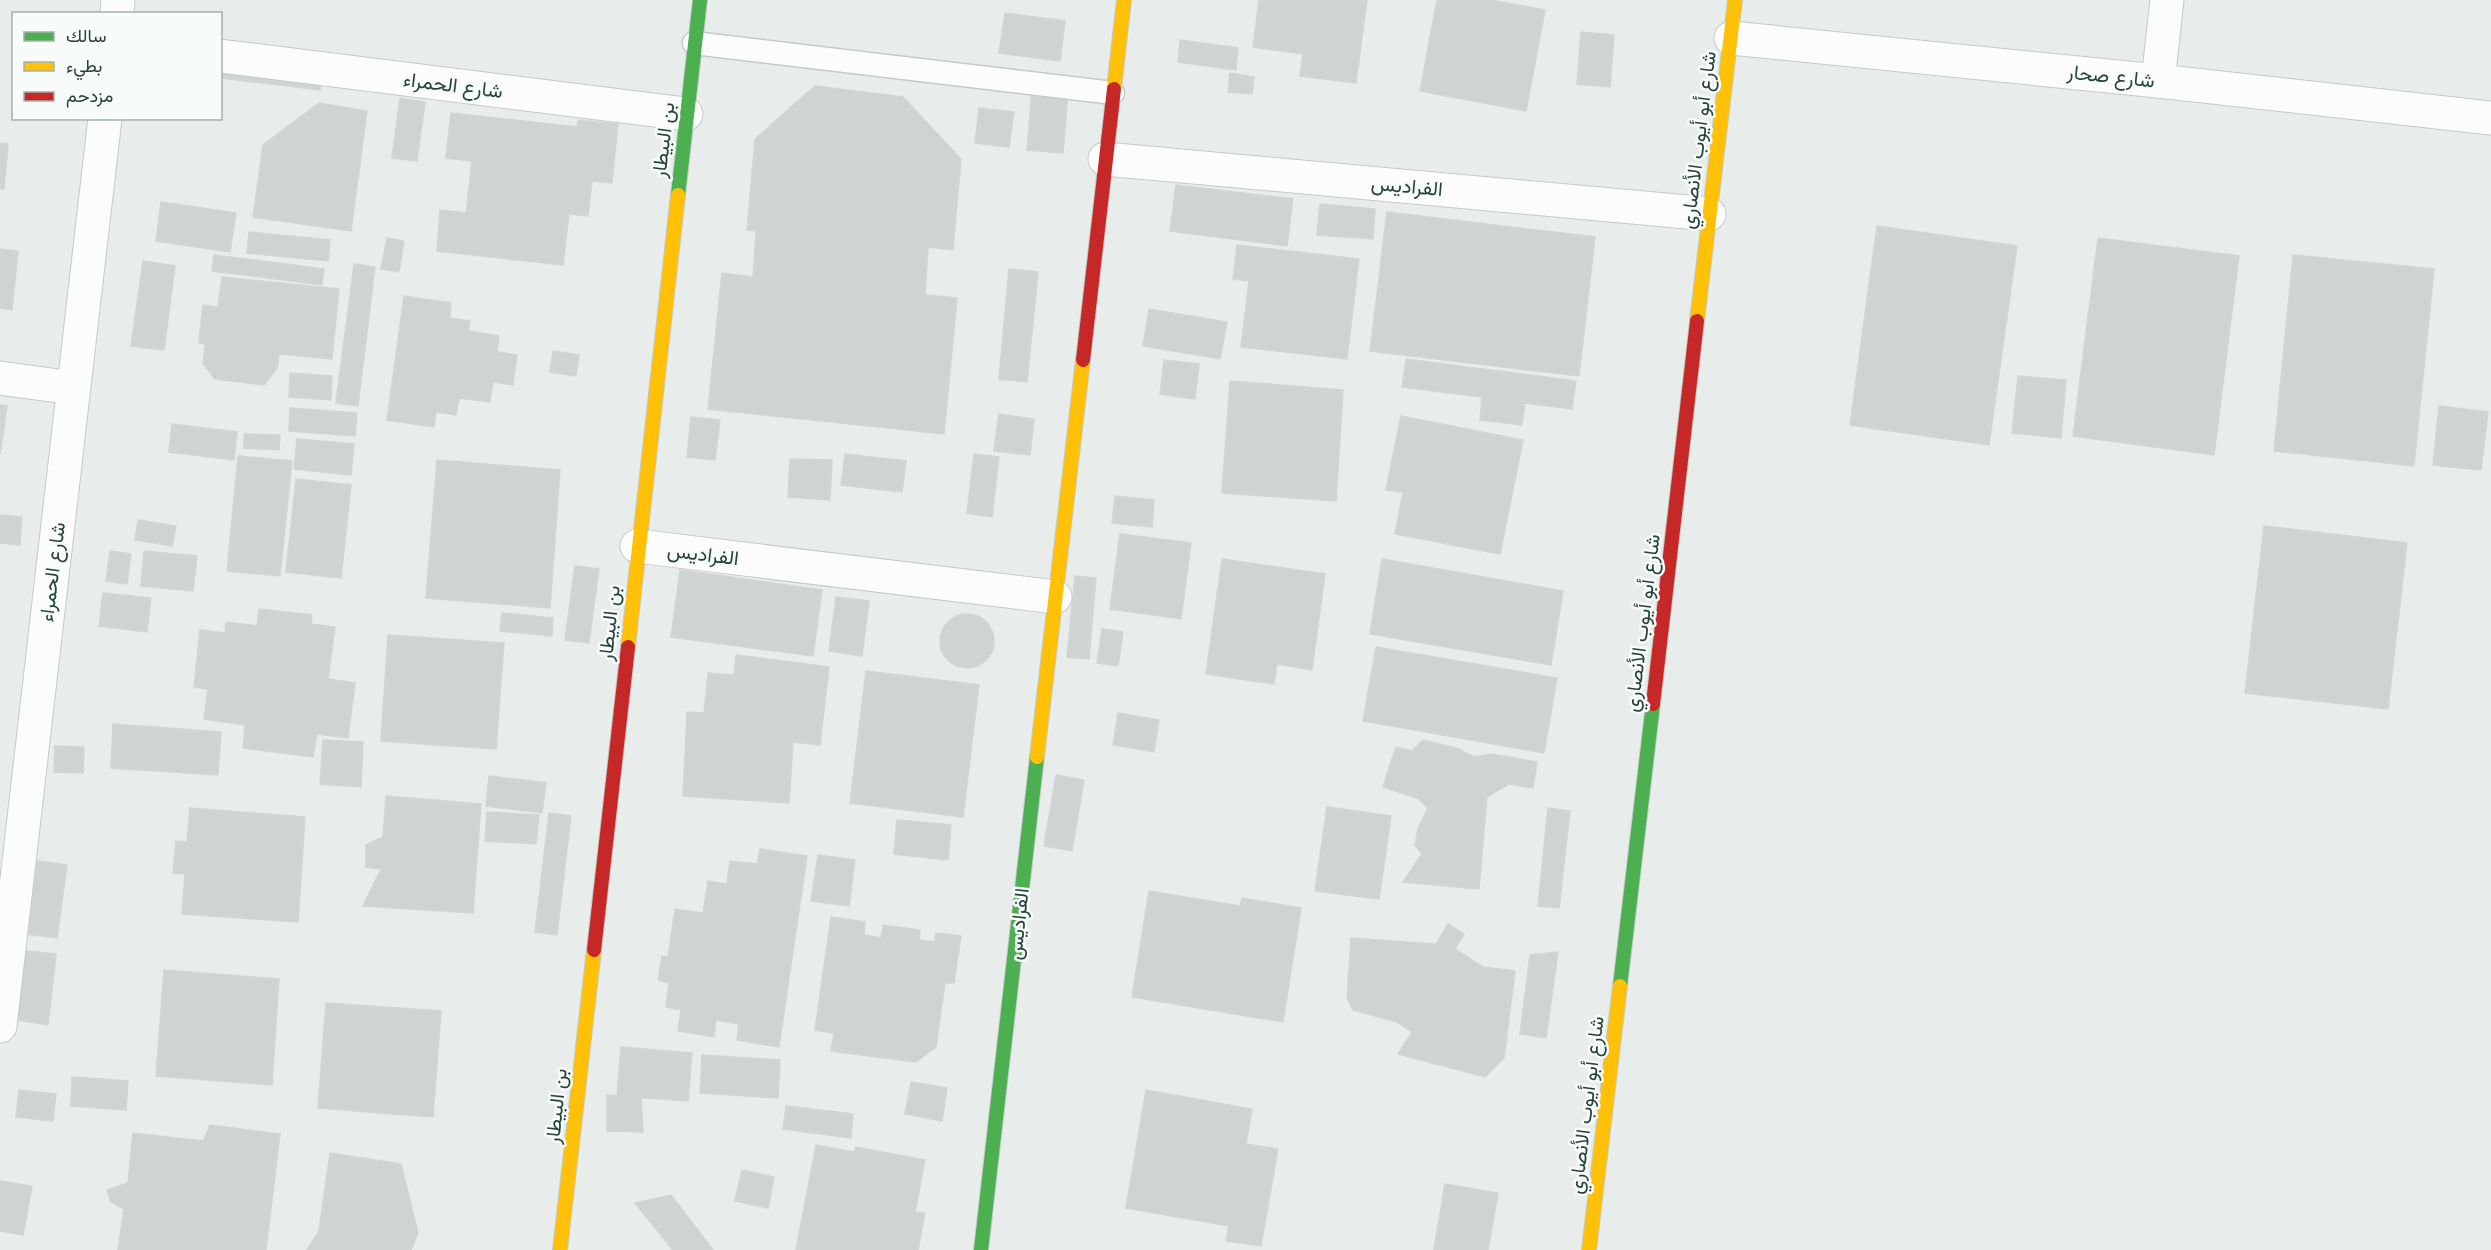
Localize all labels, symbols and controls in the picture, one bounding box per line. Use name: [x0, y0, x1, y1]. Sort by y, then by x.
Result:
legend: [12, 12, 222, 120]
text: سالك: [66, 25, 106, 47]
street label: شارع أبو أيوب الأنصاري: [1675, 50, 1726, 231]
text: بطيء: [66, 55, 102, 81]
street label: شارع صحار: [2065, 59, 2156, 95]
street label: شارع الحمراء: [402, 67, 504, 105]
text: مزدحم: [66, 85, 113, 108]
street label: بن البيطار: [646, 101, 681, 180]
street label: الفراديس: [1370, 171, 1444, 202]
street label: شارع الحمراء: [34, 521, 72, 623]
street label: شارع أبو أيوب الأنصاري: [1619, 533, 1670, 714]
street label: الفراديس: [666, 538, 740, 571]
street label: بن البيطار: [593, 584, 626, 663]
street label: الفراديس: [1002, 887, 1035, 961]
street label: شارع أبو أيوب الأنصاري: [1563, 1015, 1614, 1196]
street label: بن البيطار: [540, 1067, 573, 1146]

